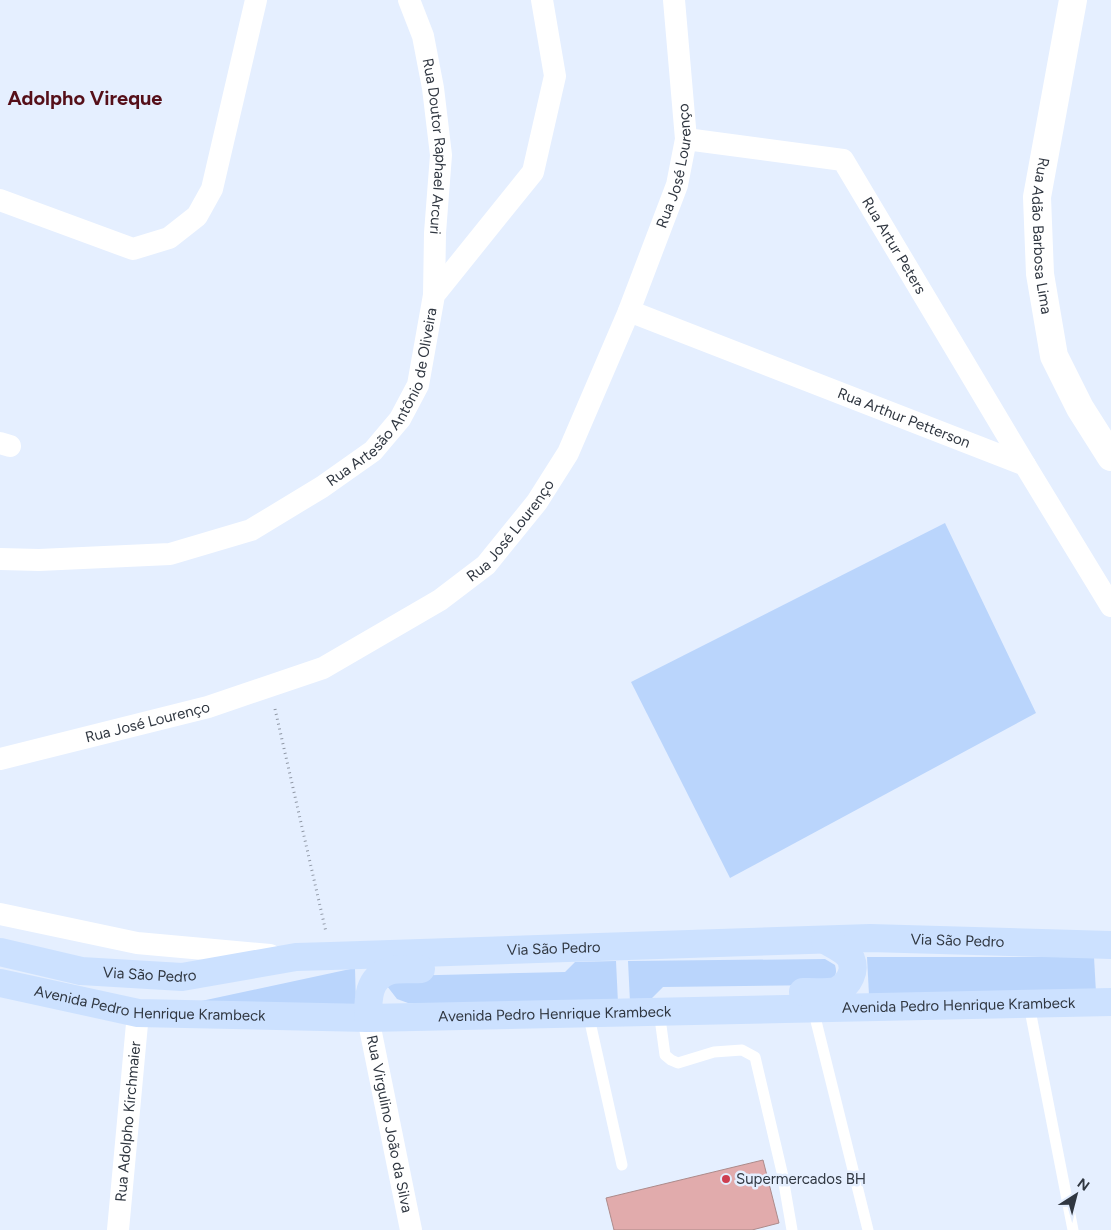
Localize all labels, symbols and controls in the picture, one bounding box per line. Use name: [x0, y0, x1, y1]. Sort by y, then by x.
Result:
street label: Rua Doutor Raphael Arcuri: [418, 57, 450, 235]
district label: Adolpho Vireque: [8, 86, 162, 110]
street label: Rua José Lourenço: [652, 102, 695, 231]
street label: Rua Adão Barbosa Lima: [1028, 156, 1056, 315]
street label: Rua Artur Peters: [858, 194, 930, 297]
street label: Rua Artesão Antônio de Oliveira: [323, 306, 441, 490]
street label: Rua Arthur Petterson: [835, 384, 973, 452]
street label: Rua José Lourenço: [463, 476, 558, 585]
street label: Rua José Lourenço: [83, 698, 212, 746]
street label: Via São Pedro: [910, 930, 1005, 951]
street label: Via São Pedro: [507, 938, 601, 959]
street label: Via São Pedro: [102, 963, 198, 986]
street label: Avenida Pedro Henrique Krambeck: [33, 982, 266, 1025]
street label: Avenida Pedro Henrique Krambeck: [842, 994, 1076, 1017]
street label: Avenida Pedro Henrique Krambeck: [438, 1002, 672, 1025]
street label: Rua Virgulino João da Silva: [363, 1033, 416, 1214]
street label: Rua Adolpho Kirchmaier: [112, 1040, 144, 1202]
place label: Supermercados BH: [736, 1170, 866, 1188]
north arrow: [1051, 1170, 1101, 1220]
marker: Supermercados BH: [720, 1173, 732, 1185]
text: N: [1074, 1175, 1093, 1195]

